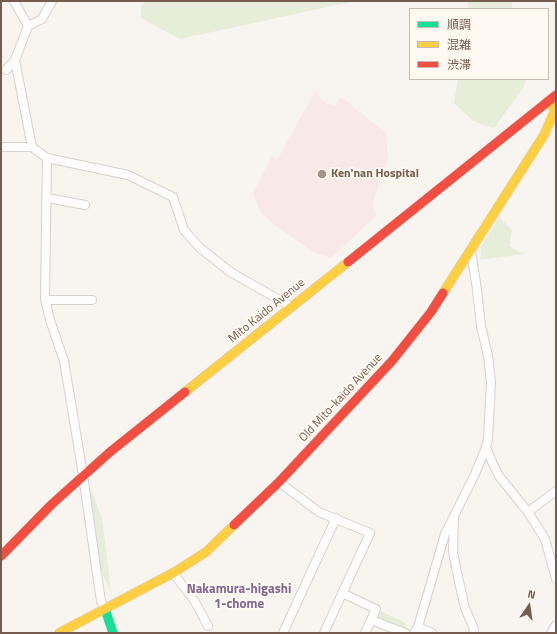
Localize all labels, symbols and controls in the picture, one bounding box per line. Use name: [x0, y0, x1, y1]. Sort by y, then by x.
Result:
legend: [409, 8, 549, 80]
text: 順調: [447, 15, 471, 34]
text: 混雑: [447, 35, 471, 54]
text: 渋滞: [447, 55, 471, 74]
place label: Ken'nan Hospital: [331, 167, 419, 181]
marker: Ken'nan Hospital: [316, 168, 328, 180]
street label: Mito Kaido Avenue: [226, 276, 308, 346]
street label: Old Mito-kaido Avenue: [296, 351, 386, 445]
district label: Nakamura-higashi 1-chome: [187, 582, 291, 613]
north arrow: [509, 586, 549, 626]
text: N: [526, 586, 537, 603]

